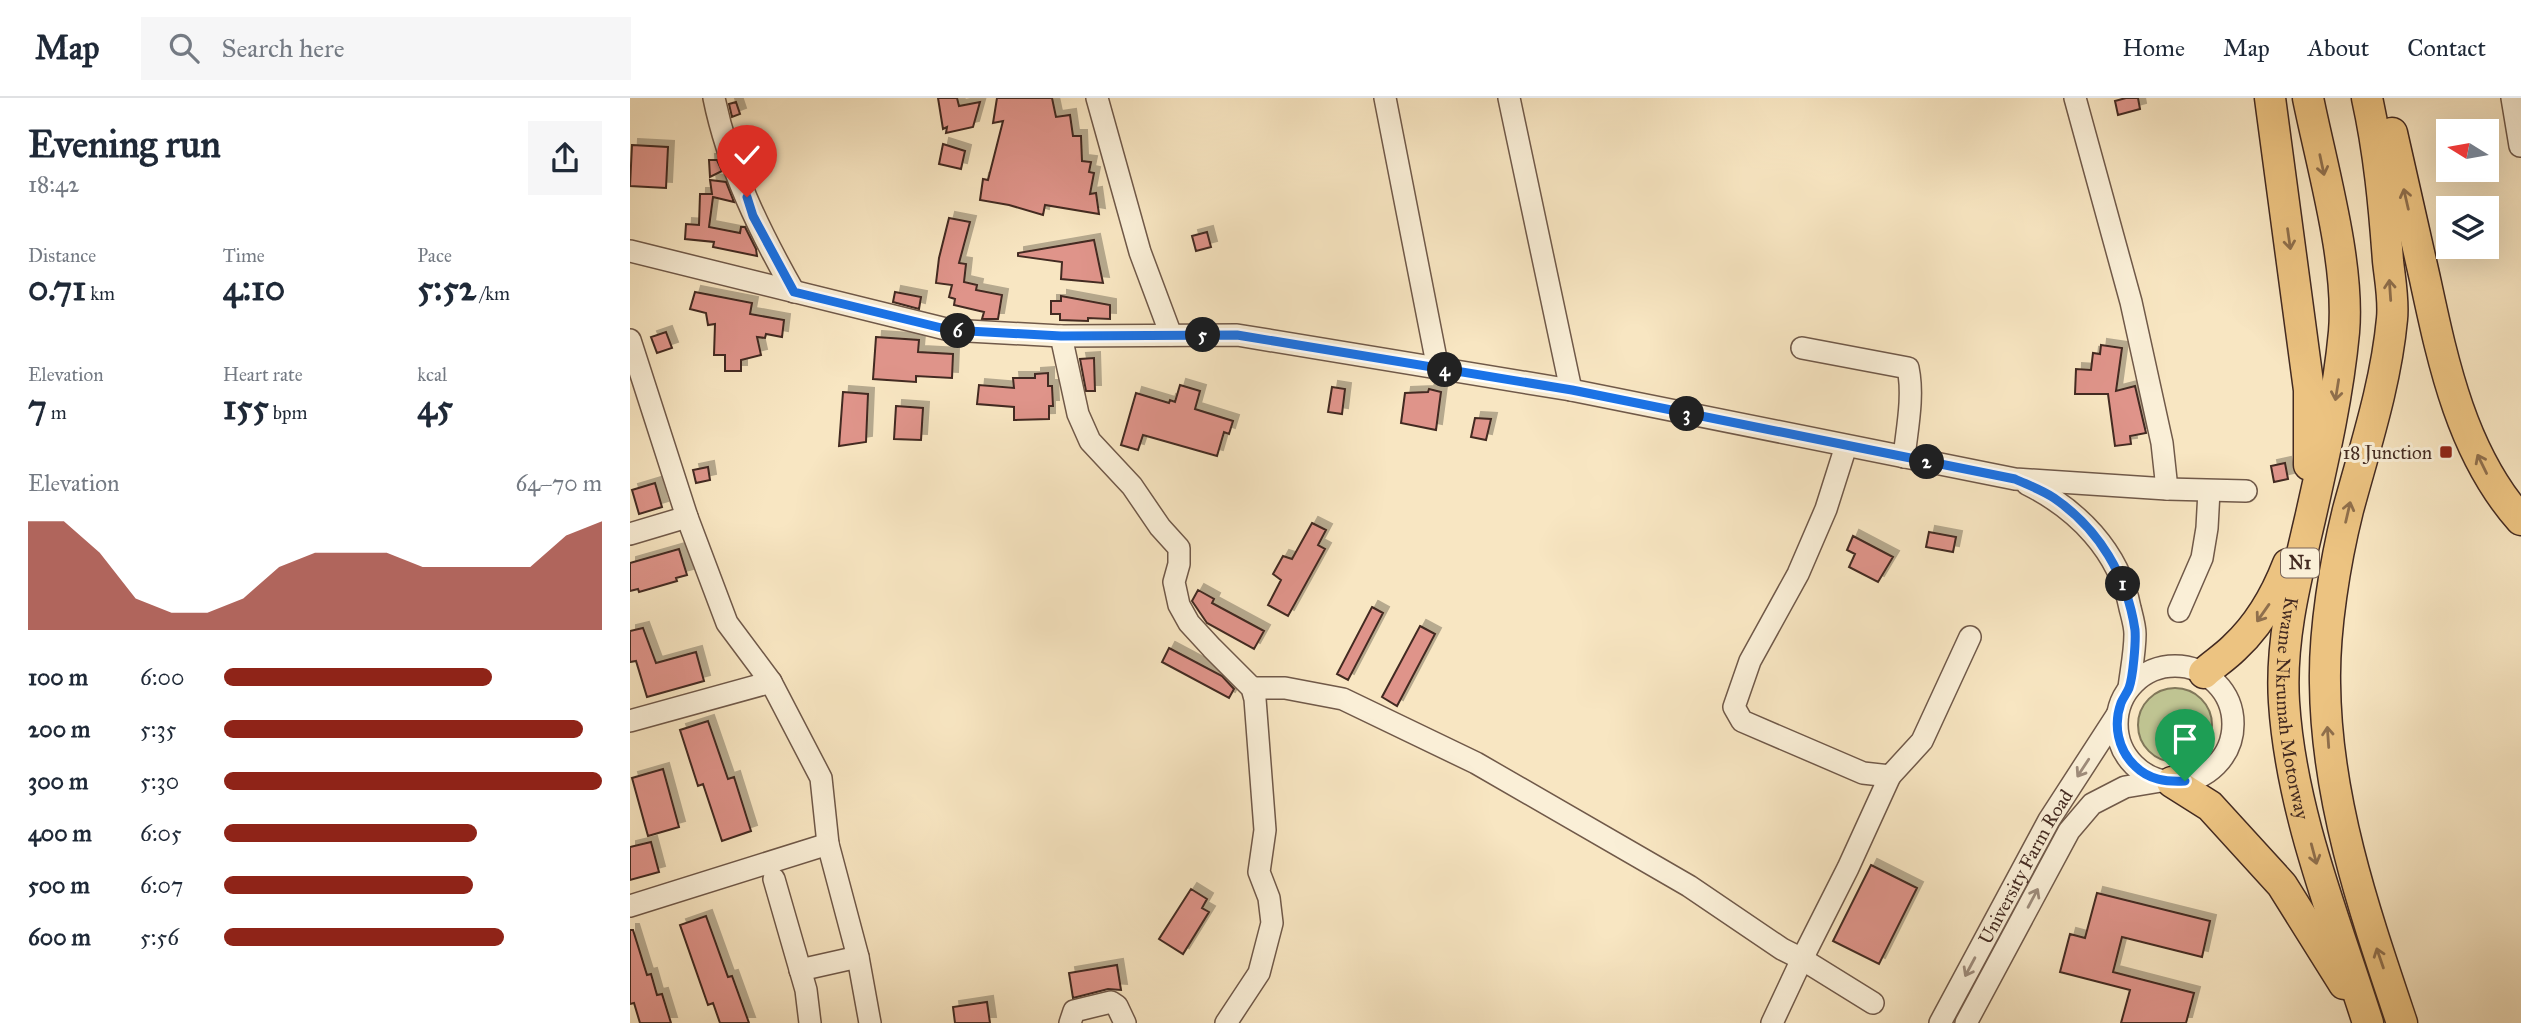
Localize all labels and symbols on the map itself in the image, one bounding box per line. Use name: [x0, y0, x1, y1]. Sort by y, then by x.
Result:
north arrow: [2436, 119, 2499, 182]
pin: [717, 125, 777, 197]
one-way arrow: [2316, 153, 2329, 176]
one-way arrow: [2399, 188, 2413, 211]
one-way arrow: [2282, 227, 2295, 249]
one-way arrow: [2383, 279, 2396, 302]
pin: 6: [940, 314, 976, 348]
pin: 5: [1186, 317, 1220, 352]
pin: 4: [1428, 352, 1462, 388]
one-way arrow: [2330, 378, 2343, 401]
pin: 3: [1670, 396, 1704, 432]
place label: 18 Junction: [2343, 441, 2432, 465]
pin: 2: [1910, 444, 1944, 480]
marker: 18 Junction: [2438, 444, 2454, 460]
one-way arrow: [2475, 454, 2489, 475]
one-way arrow: [2342, 501, 2355, 524]
road number: N1: [2281, 548, 2319, 578]
pin: 1: [2106, 566, 2140, 602]
street label: Kwame Nkrumah Motorway: [2271, 595, 2314, 823]
one-way arrow: [2256, 603, 2270, 622]
pin: [2155, 709, 2215, 781]
one-way arrow: [2321, 727, 2334, 749]
one-way arrow: [2076, 757, 2090, 777]
street label: University Farm Road: [1974, 785, 2078, 948]
one-way arrow: [2309, 843, 2322, 865]
one-way arrow: [2027, 888, 2040, 909]
one-way arrow: [2373, 948, 2385, 970]
one-way arrow: [1963, 956, 1977, 976]

